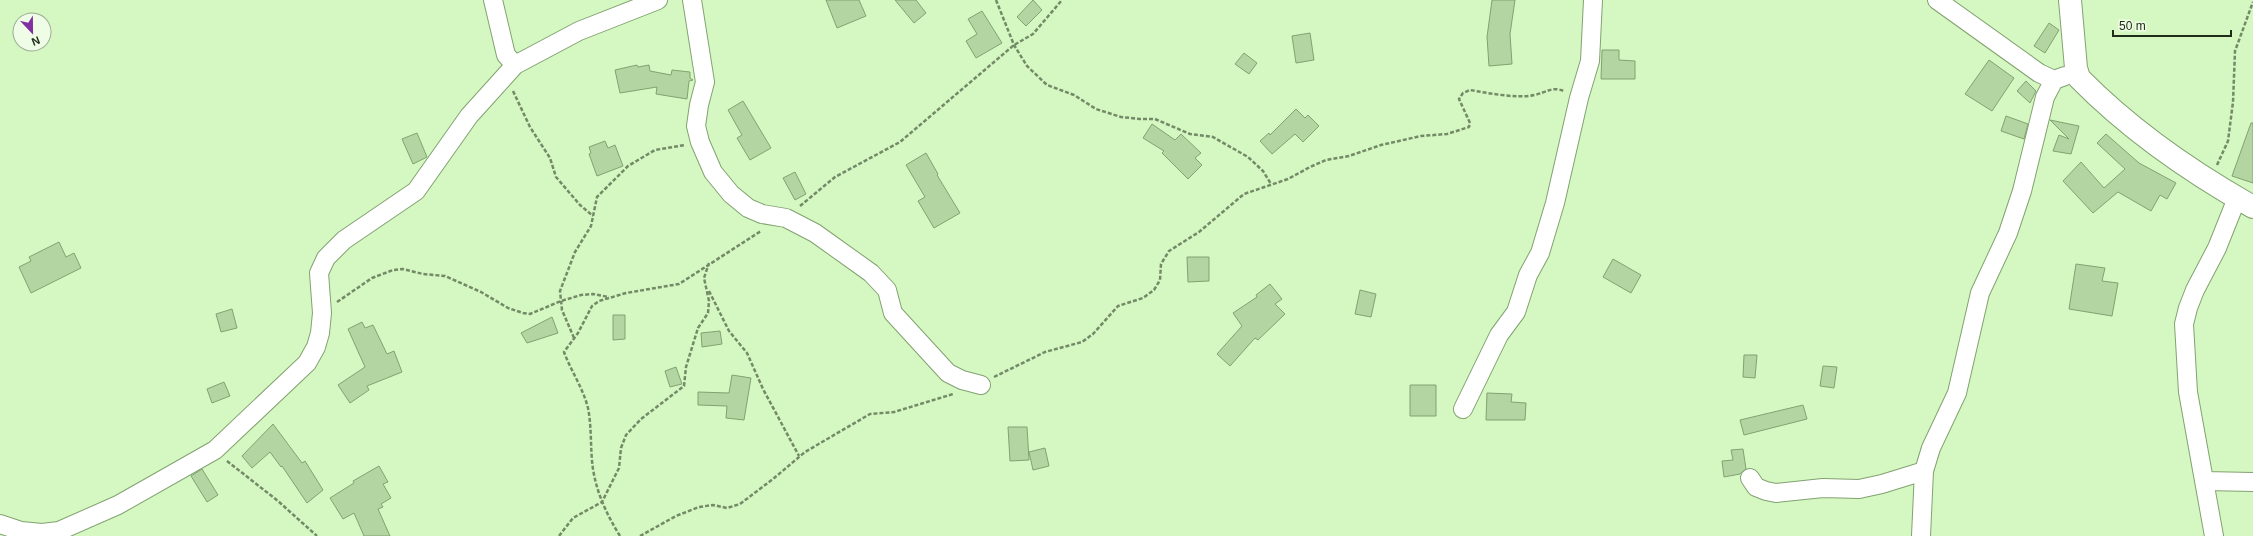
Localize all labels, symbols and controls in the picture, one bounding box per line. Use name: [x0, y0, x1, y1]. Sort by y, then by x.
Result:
north arrow: [12, 12, 52, 52]
scale bar: [2113, 12, 2231, 38]
text: 50 m: [2119, 19, 2146, 33]
text: N: [30, 34, 42, 48]

